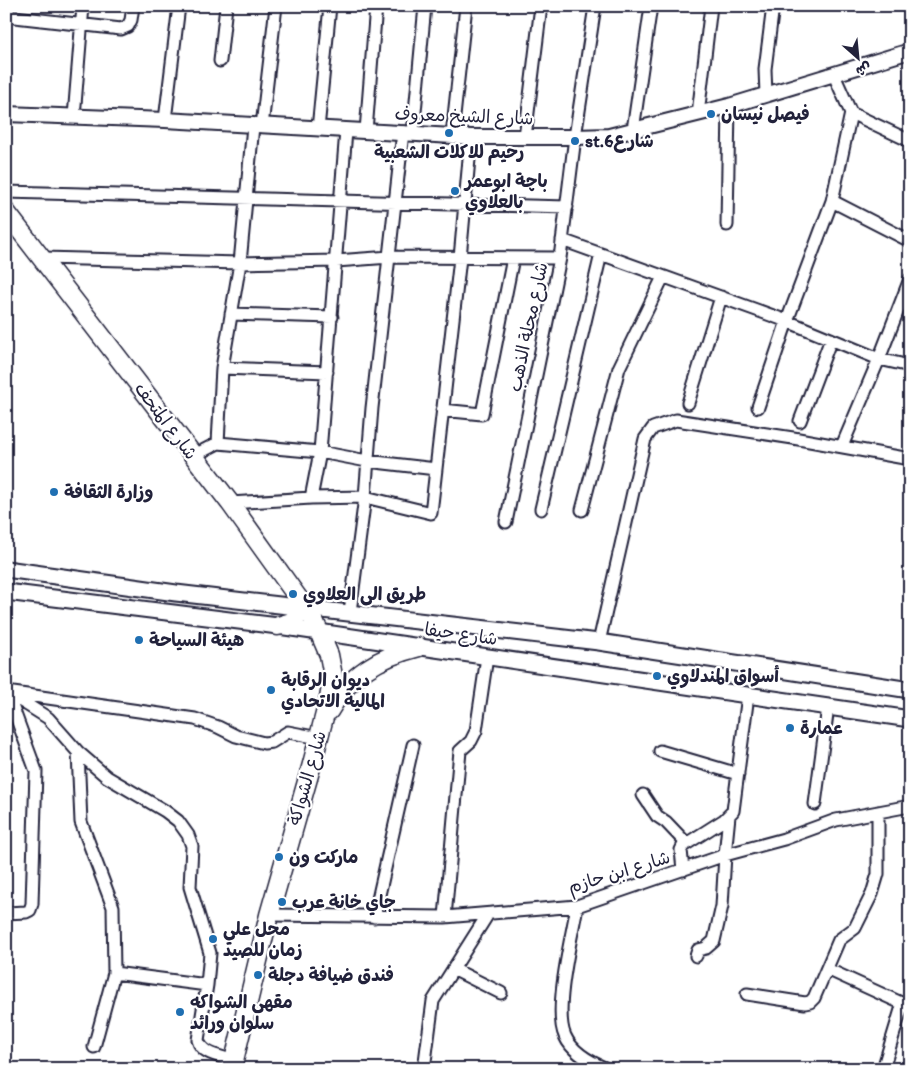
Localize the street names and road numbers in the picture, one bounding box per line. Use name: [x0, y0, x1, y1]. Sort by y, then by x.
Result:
street label: شارع الشيخ معروف: [394, 103, 534, 130]
street label: شارع محلة الذهب: [504, 260, 553, 394]
street label: شارع المتحف: [129, 378, 202, 465]
street label: شارع حيفا: [423, 618, 499, 651]
street label: شارع الشواكة: [283, 728, 332, 828]
street label: شارع ابن حازم: [565, 846, 674, 901]

